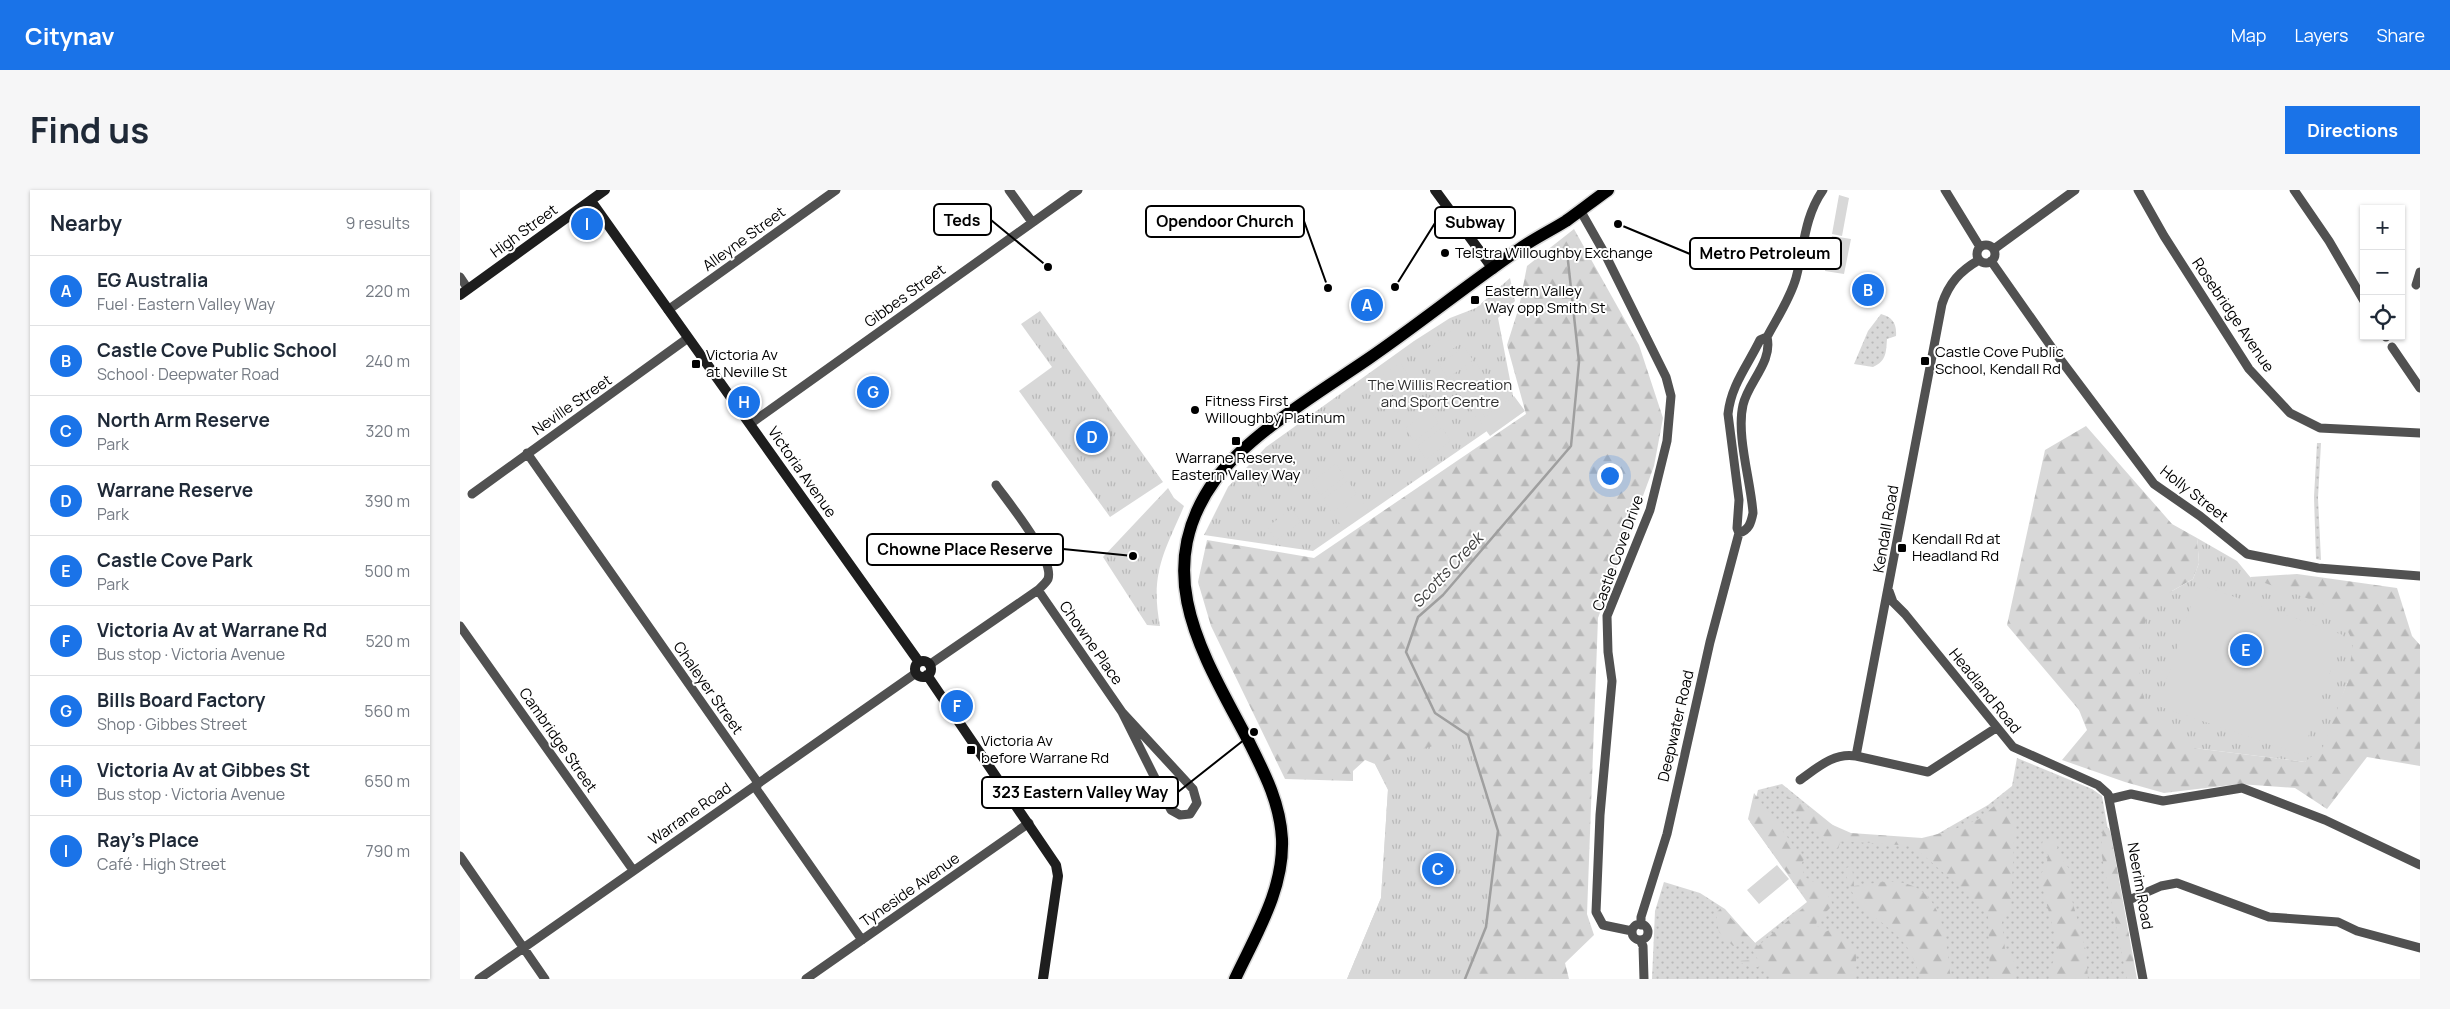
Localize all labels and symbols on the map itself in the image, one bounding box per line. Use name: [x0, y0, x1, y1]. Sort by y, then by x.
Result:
street label: High Street: [486, 199, 562, 262]
street label: Alleyne Street: [698, 201, 789, 276]
callout: Teds: [934, 204, 991, 235]
pin: I: [571, 205, 603, 243]
callout: Opendoor Church: [1146, 206, 1304, 237]
callout: Subway: [1435, 207, 1515, 238]
text: Teds: [944, 209, 981, 231]
text: Opendoor Church: [1156, 210, 1294, 232]
text: Subway: [1445, 211, 1505, 233]
callout: Metro Petroleum: [1690, 238, 1841, 269]
place label: Telstra Willoughby Exchange: [1455, 242, 1653, 263]
text: Metro Petroleum: [1700, 242, 1830, 264]
marker: Telstra Willoughby Exchange: [1439, 247, 1451, 259]
street label: Rosebridge Avenue: [2187, 253, 2280, 376]
street label: Gibbes Street: [860, 259, 950, 332]
pin: B: [1852, 271, 1884, 309]
place label: Eastern Valley Way opp Smith St: [1485, 280, 1605, 318]
pin: A: [1351, 286, 1383, 324]
marker: Eastern Valley Way opp Smith St: [1469, 294, 1481, 306]
place label: Castle Cove Public School, Kendall Rd: [1935, 341, 2064, 379]
place label: Victoria Av at Neville St: [706, 344, 787, 382]
marker: Castle Cove Public School, Kendall Rd: [1919, 355, 1931, 367]
marker: Victoria Av at Neville St: [690, 358, 702, 370]
street label: Neville Street: [528, 369, 616, 440]
pin: G: [857, 373, 889, 411]
park label: The Willis Recreation and Sport Centre: [1368, 374, 1512, 412]
pin: H: [728, 383, 760, 421]
place label: Fitness First Willoughby Platinum: [1205, 390, 1345, 428]
marker: Fitness First Willoughby Platinum: [1189, 404, 1201, 416]
pin: D: [1076, 418, 1108, 456]
street label: Victoria Avenue: [763, 422, 842, 522]
marker: Warrane Reserve, Eastern Valley Way: [1230, 435, 1242, 447]
place label: Warrane Reserve, Eastern Valley Way: [1172, 447, 1301, 485]
street label: Holly Street: [2156, 460, 2233, 527]
your location: [1597, 463, 1623, 489]
street label: Kendall Road: [1867, 484, 1904, 574]
street label: Castle Cove Drive: [1587, 492, 1648, 614]
water label: Scotts Creek: [1407, 526, 1489, 612]
place label: Kendall Rd at Headland Rd: [1912, 528, 2001, 566]
callout: Chowne Place Reserve: [867, 534, 1063, 565]
text: Chowne Place Reserve: [877, 538, 1053, 560]
marker: Kendall Rd at Headland Rd: [1896, 542, 1908, 554]
street label: Chowne Place: [1055, 597, 1128, 689]
pin: E: [2230, 631, 2262, 669]
street label: Chaleyer Street: [669, 637, 748, 738]
street label: Headland Road: [1944, 644, 2026, 738]
street label: Deepwater Road: [1652, 668, 1699, 784]
street label: Cambridge Street: [514, 683, 602, 796]
pin: F: [941, 687, 973, 725]
place label: Victoria Av before Warrane Rd: [981, 730, 1109, 768]
marker: Victoria Av before Warrane Rd: [965, 744, 977, 756]
street label: Warrane Road: [644, 777, 735, 850]
callout: 323 Eastern Valley Way: [982, 777, 1178, 808]
text: 323 Eastern Valley Way: [992, 781, 1168, 803]
street label: Neerim Road: [2123, 841, 2158, 931]
street label: Tyneside Avenue: [856, 847, 964, 932]
pin: C: [1422, 850, 1454, 888]

